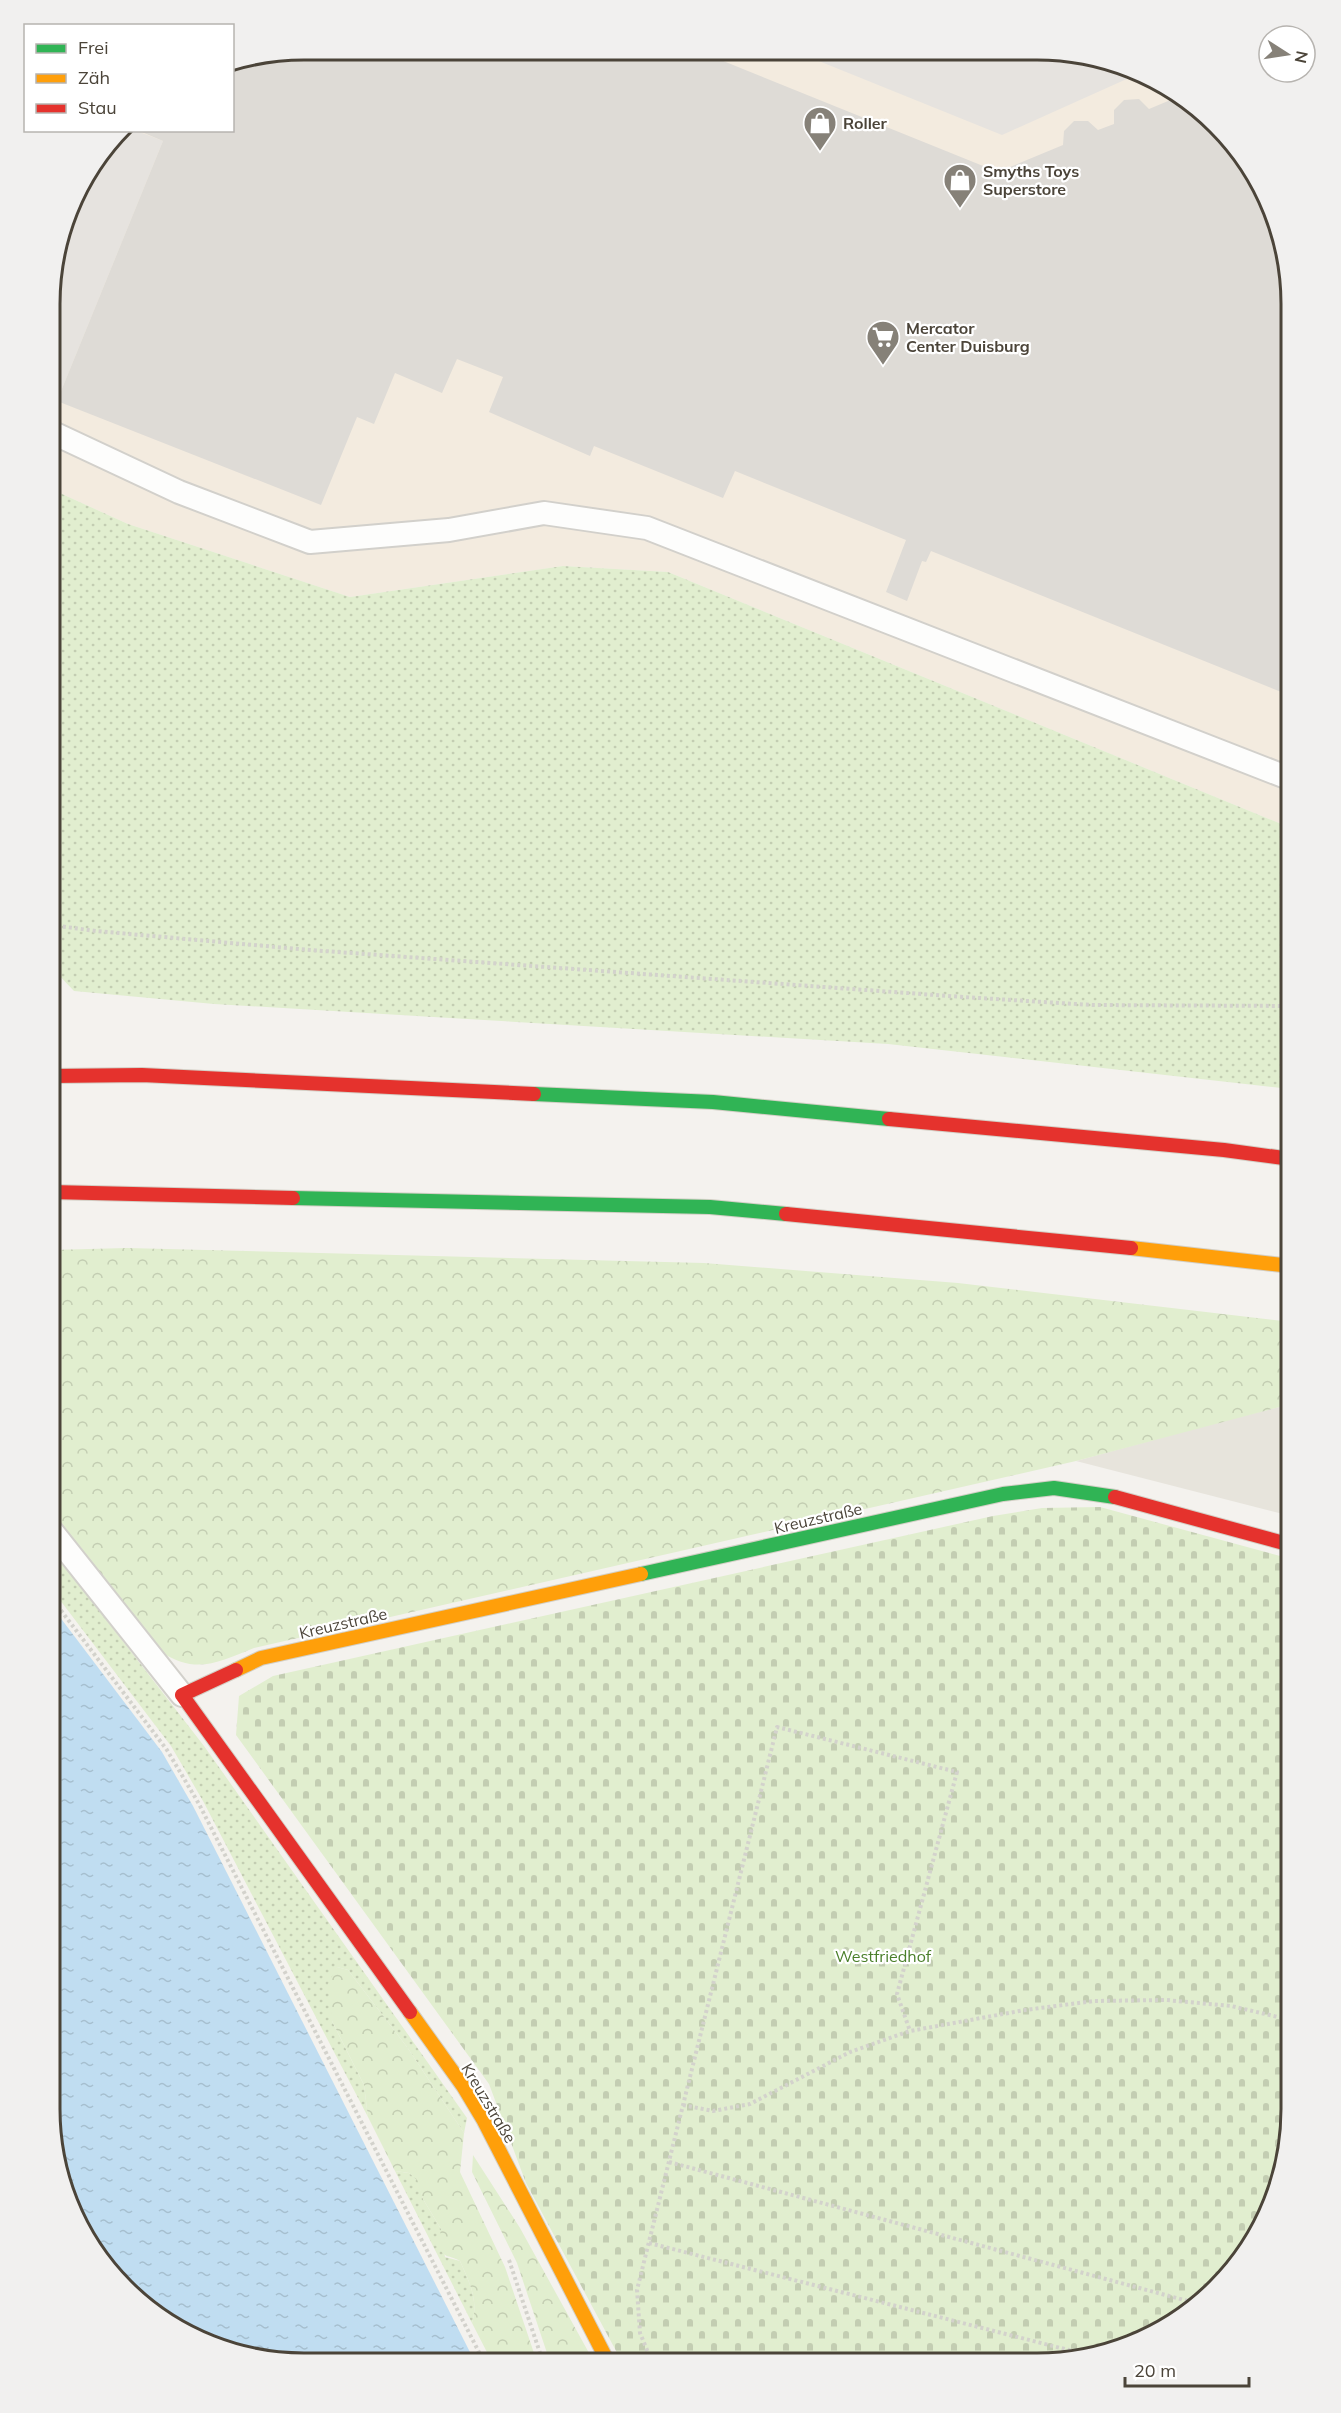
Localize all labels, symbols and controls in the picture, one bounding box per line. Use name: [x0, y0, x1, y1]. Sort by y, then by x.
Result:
legend: [24, 24, 234, 132]
north arrow: [1257, 24, 1317, 84]
text: Frei: [78, 36, 108, 59]
text: N: [1291, 49, 1313, 65]
text: Zäh: [78, 66, 110, 89]
text: Stau: [78, 96, 117, 119]
shop icon: Roller: [802, 105, 838, 152]
place label: Roller: [843, 113, 888, 133]
place label: Smyths Toys Superstore: [983, 161, 1079, 199]
shop icon: Smyths Toys Superstore: [942, 162, 978, 209]
place label: Mercator Center Duisburg: [906, 318, 1030, 356]
supermarket icon: Mercator Center Duisburg: [865, 319, 901, 366]
street label: Kreuzstraße: [772, 1498, 864, 1538]
street label: Kreuzstraße: [297, 1603, 389, 1643]
park label: Westfriedhof: [835, 1946, 932, 1966]
street label: Kreuzstraße: [457, 2059, 521, 2147]
scale bar: [1125, 2350, 1250, 2388]
text: 20 m: [1134, 2359, 1176, 2382]

